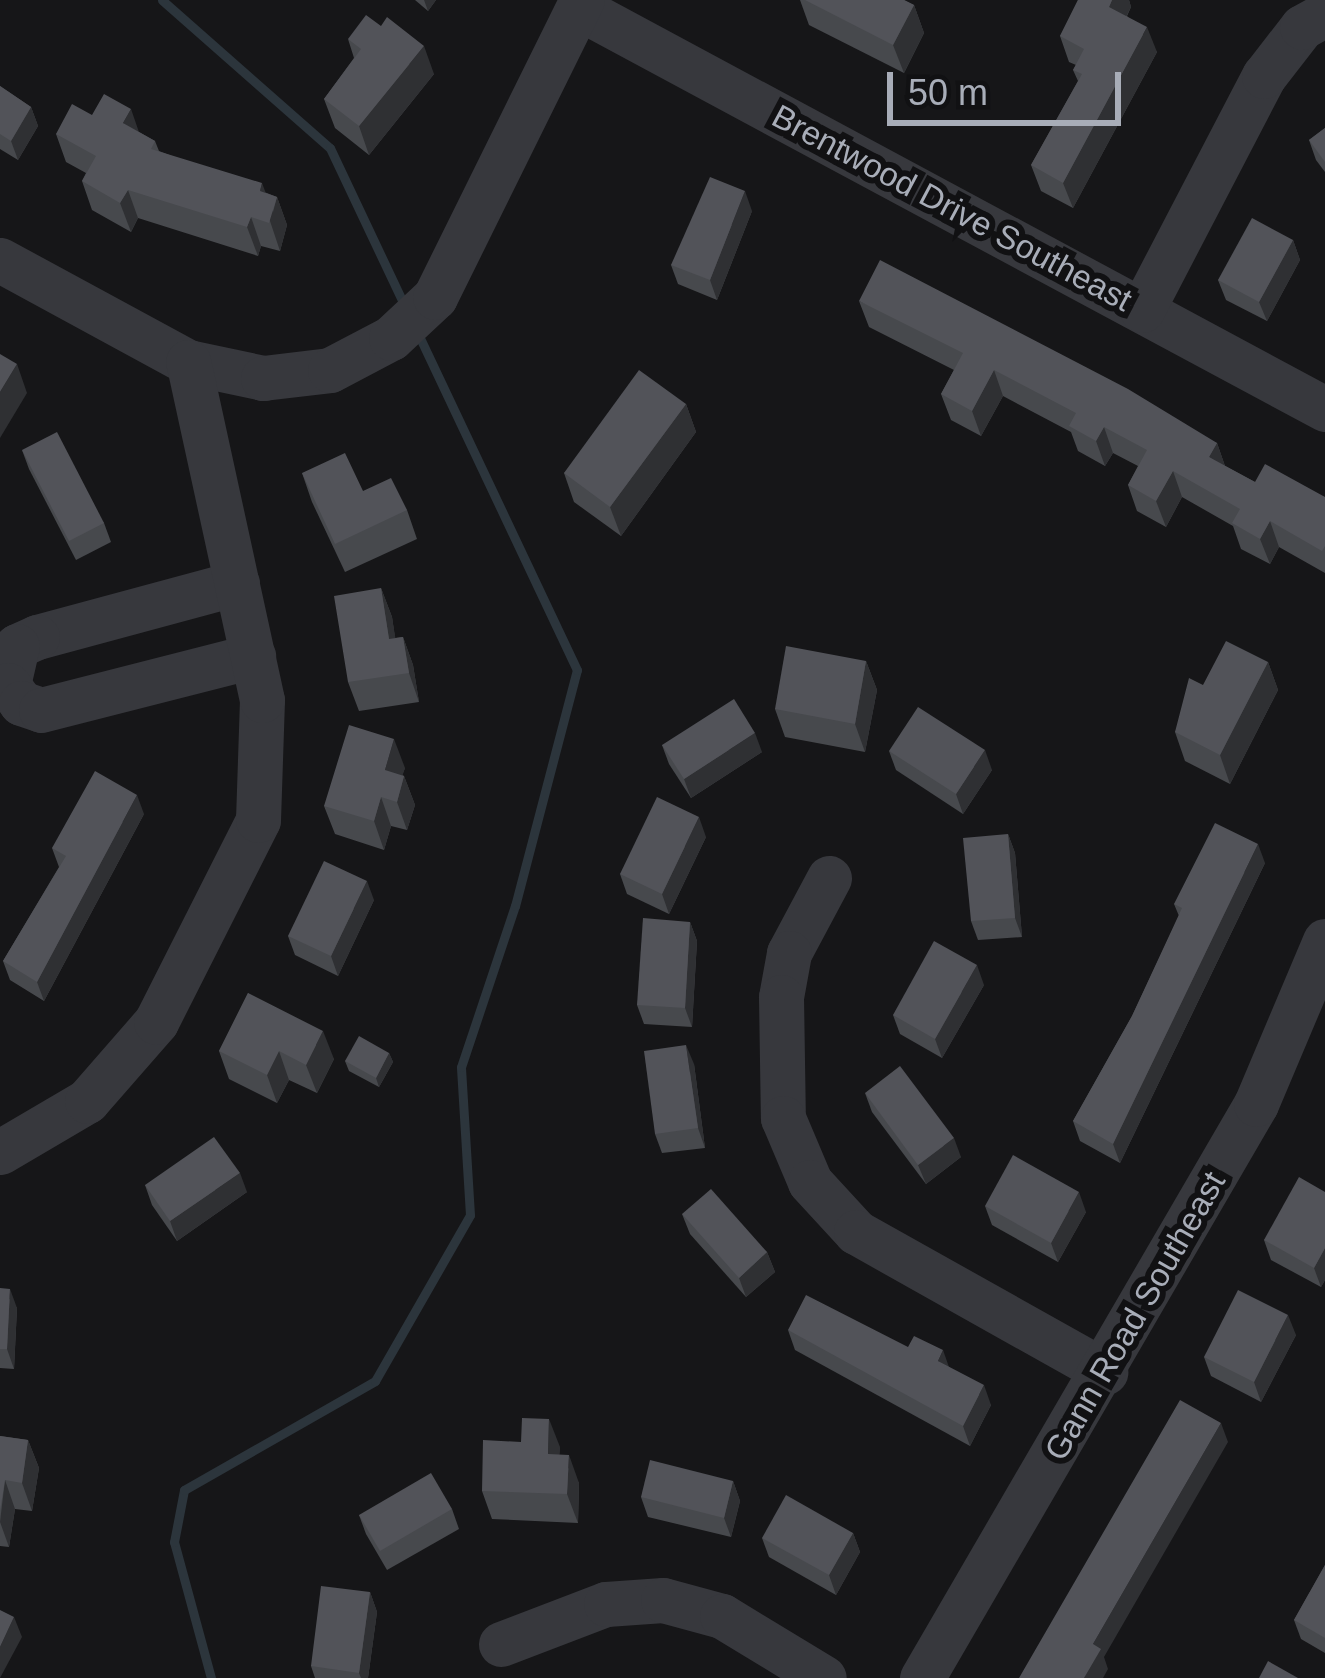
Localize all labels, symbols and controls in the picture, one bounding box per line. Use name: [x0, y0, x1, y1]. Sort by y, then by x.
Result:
scale bar: [893, 48, 1127, 122]
text: 50 m: [908, 72, 988, 113]
street label: Brentwood Drive Southeast: [765, 96, 1139, 320]
street label: Gann Road Southeast: [1036, 1165, 1234, 1467]

